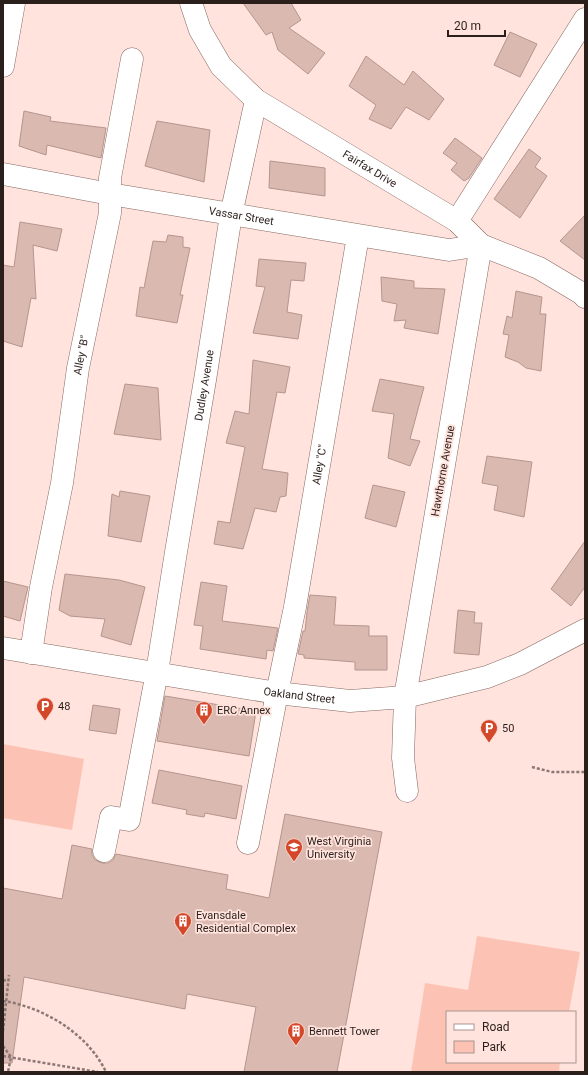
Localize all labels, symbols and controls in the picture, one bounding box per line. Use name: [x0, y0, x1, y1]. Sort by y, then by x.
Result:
scale bar: [448, 12, 505, 38]
text: 20 m: [454, 19, 481, 33]
street label: Fairfax Drive: [340, 147, 400, 190]
street label: Vassar Street: [208, 204, 275, 228]
street label: Alley "B": [71, 334, 91, 376]
street label: Dudley Avenue: [192, 349, 216, 422]
street label: Hawthorne Avenue: [429, 424, 457, 518]
street label: Alley "C": [309, 444, 329, 486]
street label: Oakland Street: [262, 684, 336, 706]
parking icon: 48: [35, 696, 55, 721]
place label: 48: [58, 700, 70, 713]
building icon: ERC Annex: [194, 700, 214, 725]
place label: ERC Annex: [217, 704, 271, 717]
parking icon: 50: [479, 718, 499, 743]
place label: 50: [502, 722, 514, 735]
place label: West Virginia University: [307, 835, 371, 861]
school or university icon: West Virginia University: [284, 837, 304, 862]
place label: Evansdale Residential Complex: [196, 909, 296, 935]
building icon: Evansdale Residential Complex: [173, 911, 193, 936]
legend: [446, 1011, 576, 1063]
text: Road: [482, 1020, 510, 1034]
building icon: Bennett Tower: [286, 1021, 306, 1046]
place label: Bennett Tower: [309, 1025, 380, 1038]
text: Park: [482, 1040, 507, 1054]

